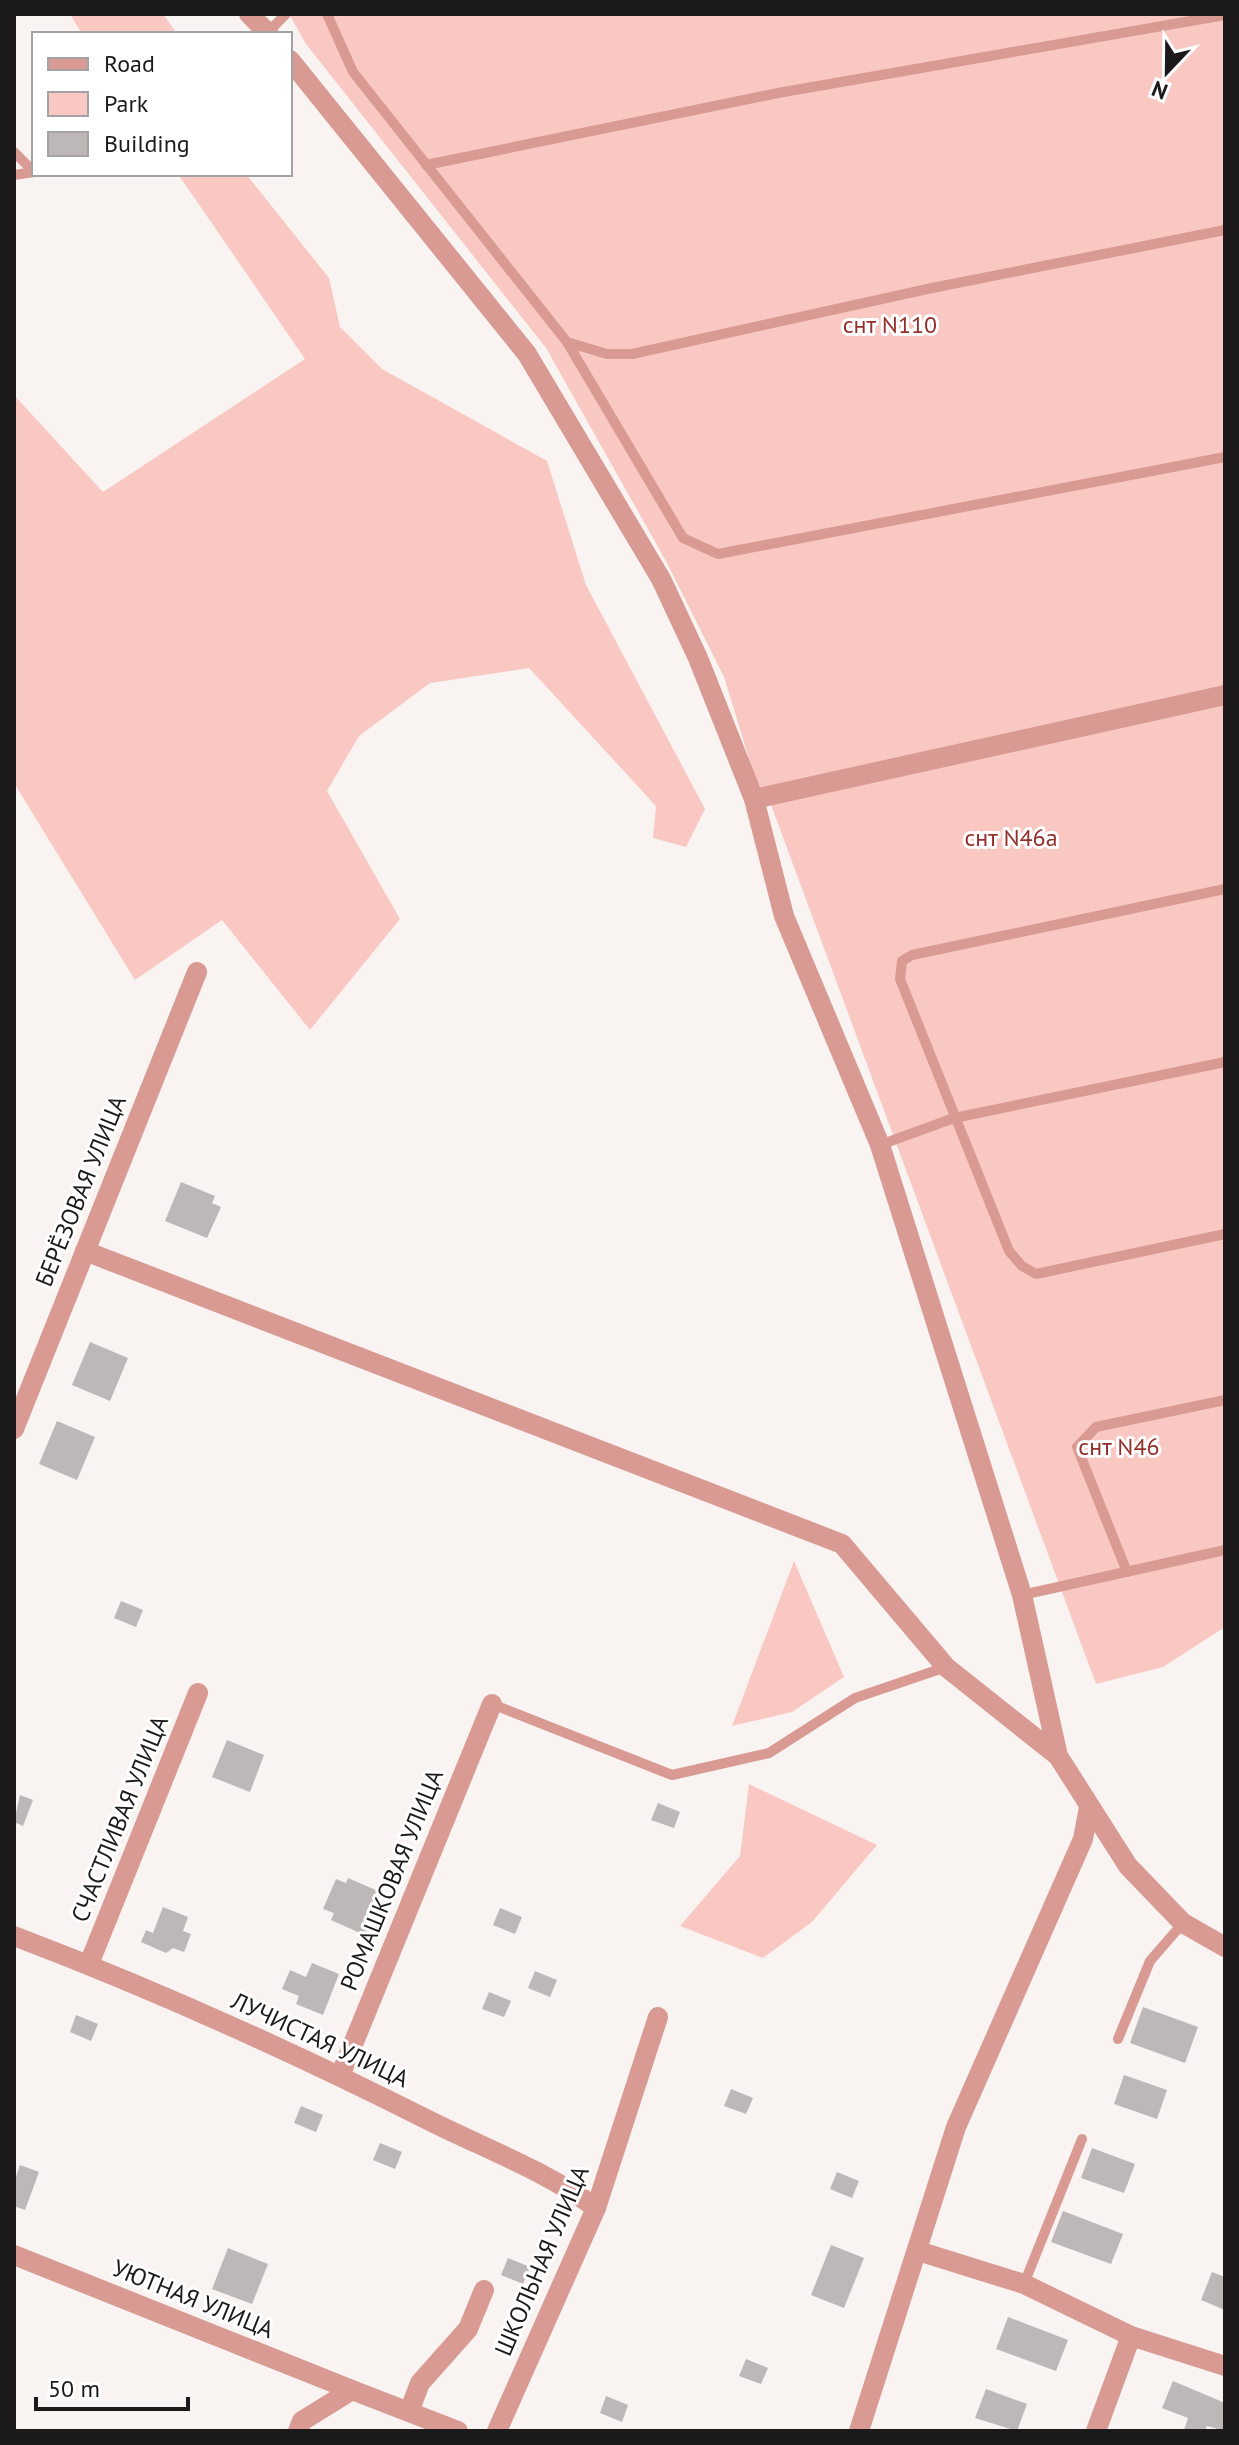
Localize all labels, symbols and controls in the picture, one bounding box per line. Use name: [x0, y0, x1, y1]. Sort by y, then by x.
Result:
legend: [32, 32, 292, 176]
north arrow: [1127, 32, 1207, 112]
text: Road: [104, 48, 155, 79]
text: N: [1148, 75, 1171, 106]
text: Park: [104, 88, 149, 119]
text: Building: [104, 128, 190, 159]
park label: снт N110: [843, 309, 937, 340]
park label: снт N46а: [964, 822, 1058, 853]
street label: БЕРЁЗОВАЯ УЛИЦА: [28, 1091, 133, 1291]
park label: снт N46: [1078, 1431, 1160, 1462]
street label: СЧАСТЛИВАЯ УЛИЦА: [64, 1711, 175, 1927]
street label: РОМАШКОВАЯ УЛИЦА: [333, 1765, 450, 1995]
street label: ЛУЧИСТАЯ УЛИЦА: [226, 1984, 414, 2094]
street label: ШКОЛЬНАЯ УЛИЦА: [487, 2161, 596, 2361]
street label: УЮТНАЯ УЛИЦА: [108, 2252, 278, 2345]
scale bar: [36, 2361, 188, 2411]
text: 50 m: [48, 2373, 100, 2404]

